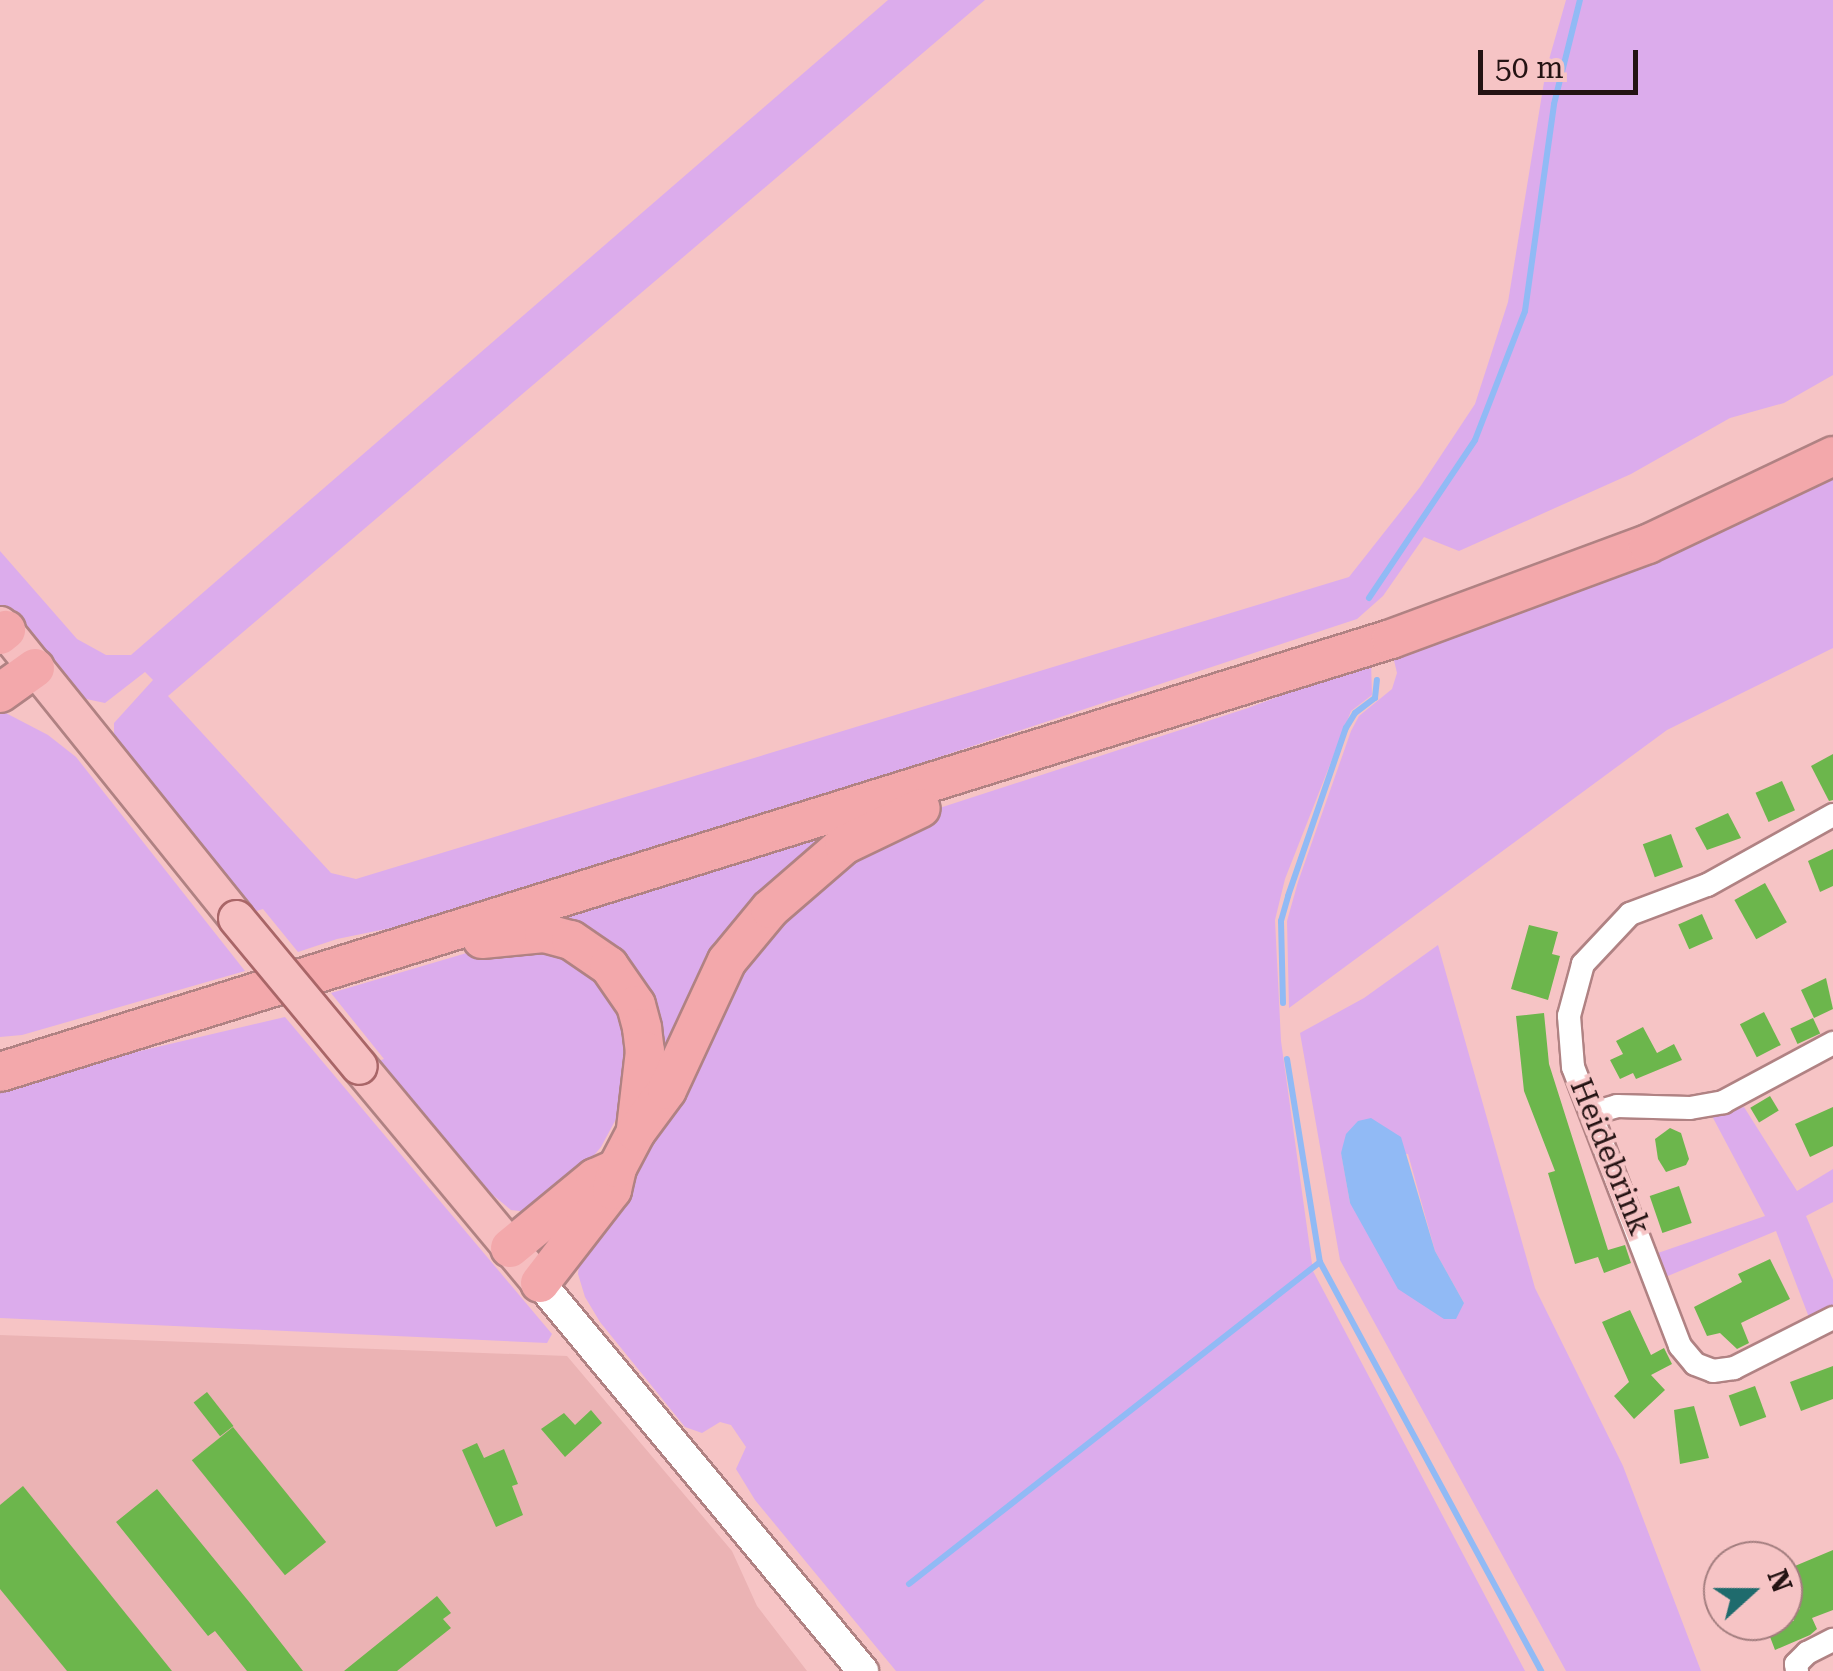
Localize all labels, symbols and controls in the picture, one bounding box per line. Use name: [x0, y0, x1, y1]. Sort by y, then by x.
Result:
scale bar: [1483, 30, 1643, 92]
text: 50 m: [1495, 50, 1564, 85]
street label: Heidebrink: [1562, 1074, 1658, 1240]
north arrow: [1703, 1541, 1803, 1641]
text: N: [1760, 1565, 1799, 1597]

